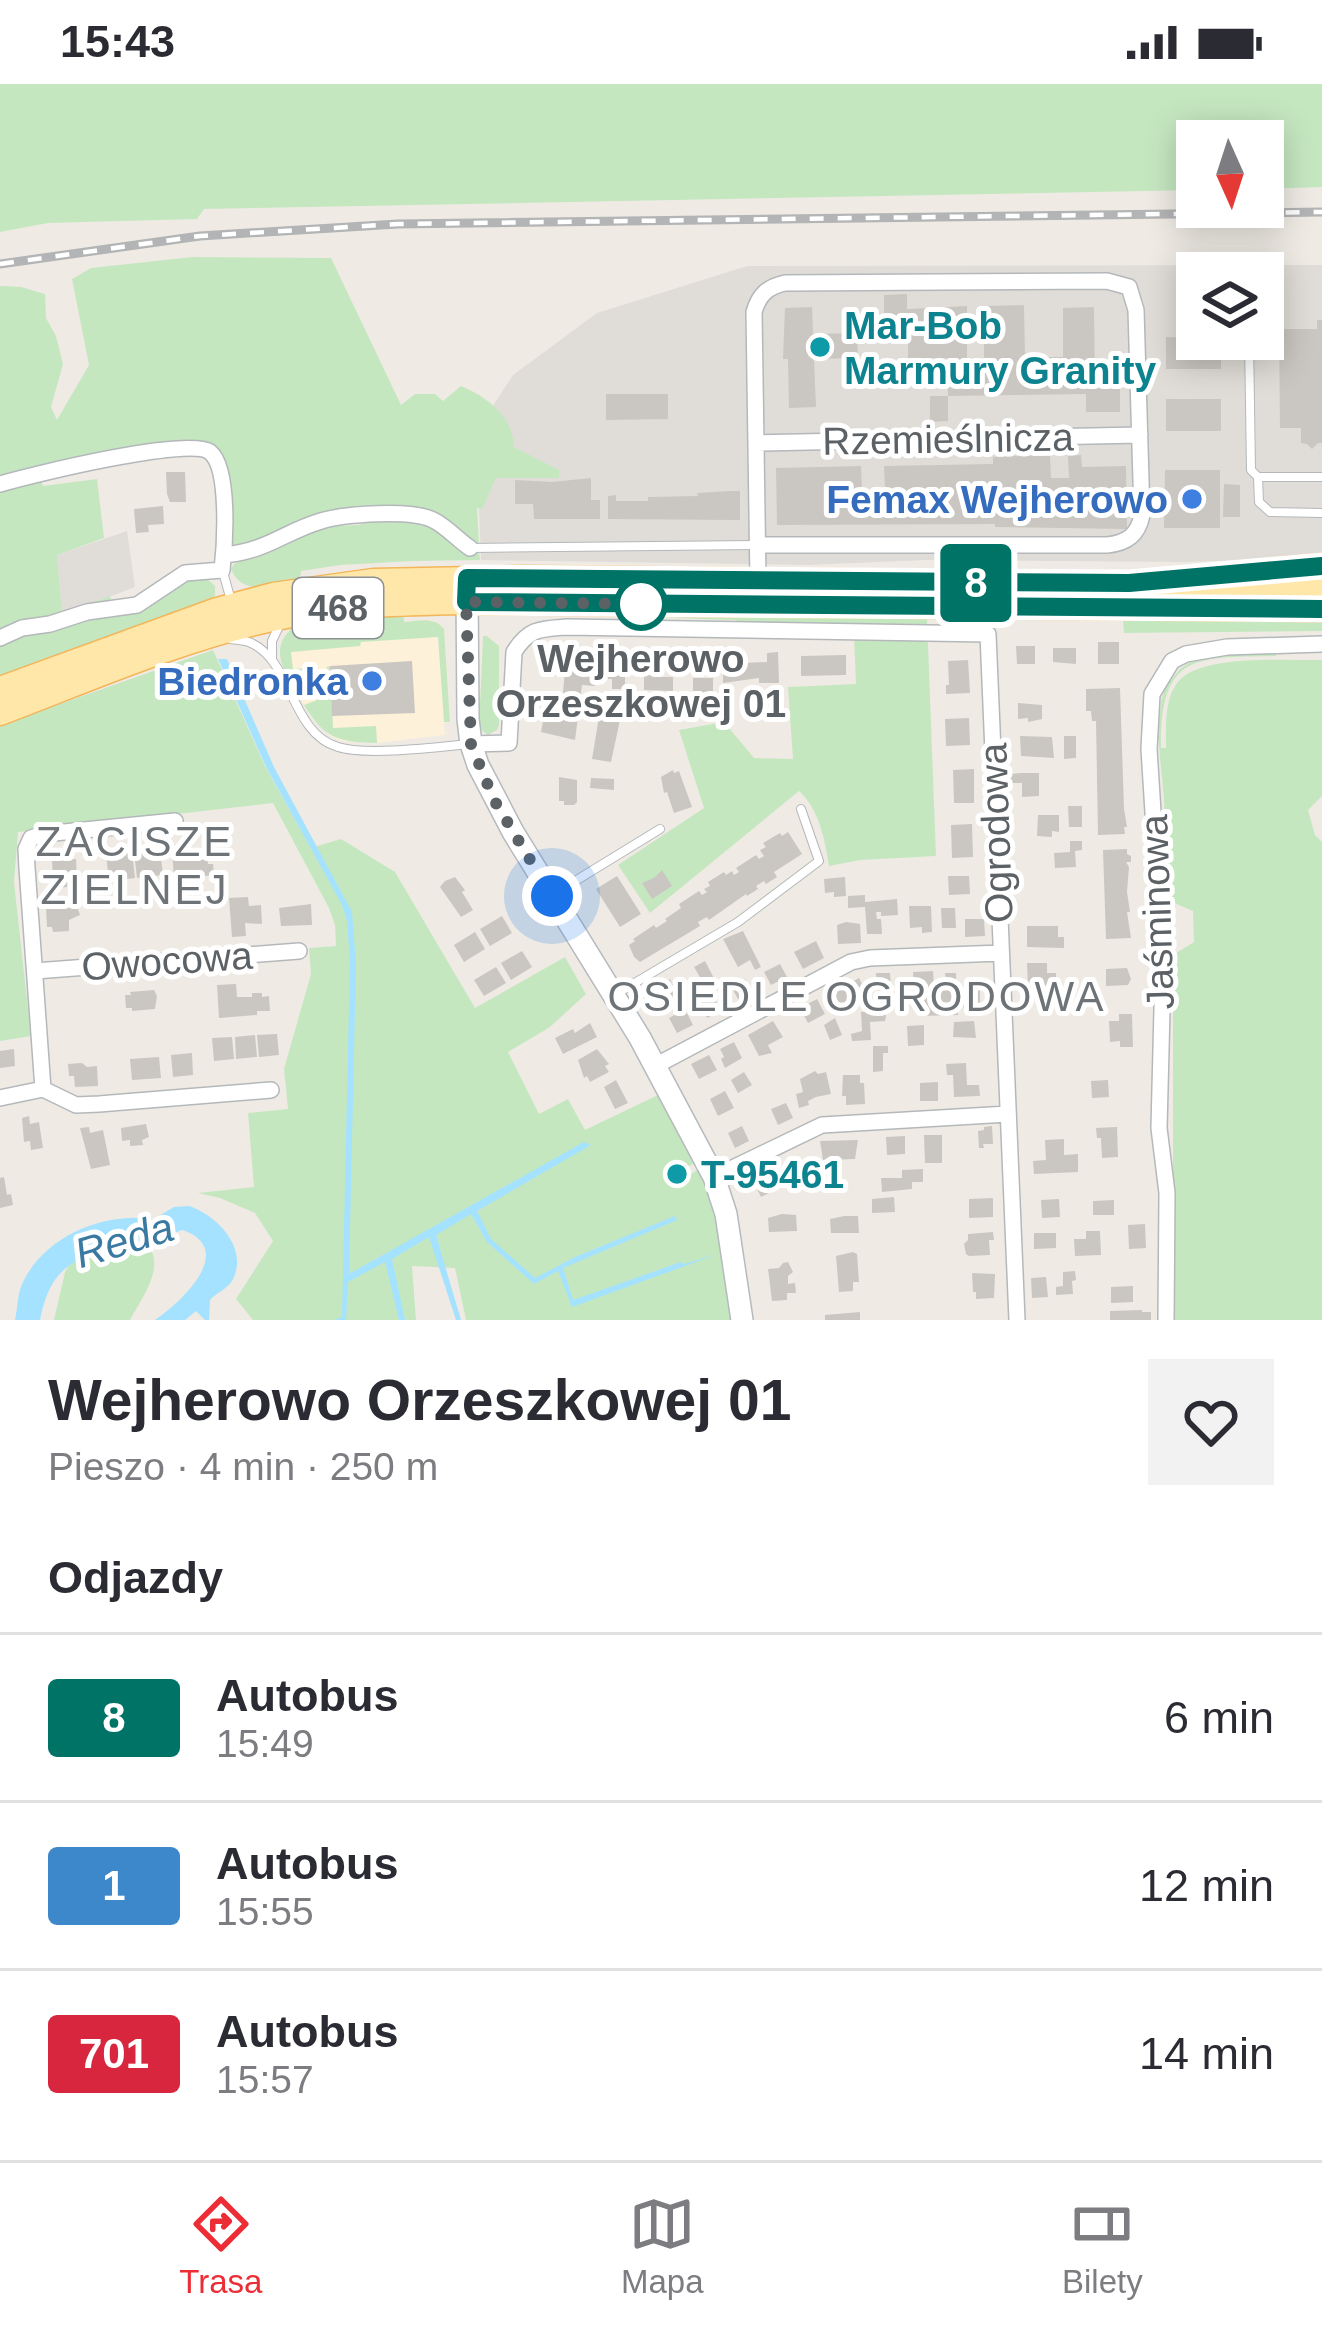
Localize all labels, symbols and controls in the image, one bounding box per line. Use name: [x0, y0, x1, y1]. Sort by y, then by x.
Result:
text: 15:43: [60, 16, 175, 67]
north arrow: [1176, 120, 1284, 228]
map controls: [1176, 120, 1284, 360]
button: layers: [1176, 252, 1284, 360]
place label: Mar-Bob Marmury Granity: [844, 304, 1156, 392]
marker: Mar-Bob Marmury Granity: [807, 334, 833, 360]
street label: Rzemieślnicza: [822, 415, 1074, 463]
place label: Femax Wejherowo: [826, 478, 1168, 521]
marker: Femax Wejherowo: [1179, 486, 1205, 512]
line badge: 8: [937, 544, 1015, 622]
text: 8: [964, 559, 988, 606]
road number: 468: [293, 578, 383, 638]
marker: Wejherowo Orzeszkowej 01: [616, 579, 666, 629]
place label: Wejherowo Orzeszkowej 01: [496, 637, 786, 725]
place label: Biedronka: [157, 660, 348, 703]
marker: Biedronka: [359, 668, 385, 694]
street label: Ogrodowa: [971, 742, 1021, 924]
street label: Jaśminowa: [1132, 813, 1182, 1010]
district label: ZACISZE ZIELNEJ: [36, 818, 234, 913]
your location: [522, 866, 582, 926]
street label: Owocowa: [80, 934, 254, 988]
district label: OSIEDLE OGRODOWA: [607, 973, 1107, 1020]
place label: T-95461: [701, 1153, 844, 1196]
marker: T-95461: [664, 1161, 690, 1187]
water label: Reda: [69, 1203, 179, 1277]
button: heart: [1148, 1359, 1274, 1485]
text: Wejherowo Orzeszkowej 01: [48, 1368, 791, 1432]
text: Pieszo · 4 min · 250 m: [48, 1445, 438, 1488]
text: Odjazdy: [48, 1552, 223, 1603]
text: Autobus: [216, 1670, 398, 1721]
text: 6 min: [1164, 1692, 1274, 1743]
text: 8: [102, 1694, 126, 1741]
text: 15:49: [216, 1722, 314, 1765]
text: Autobus: [216, 1838, 398, 1889]
text: 12 min: [1139, 1860, 1274, 1911]
text: 1: [102, 1862, 126, 1909]
text: 15:55: [216, 1890, 314, 1933]
text: Autobus: [216, 2006, 398, 2057]
text: 14 min: [1139, 2028, 1274, 2079]
text: 701: [79, 2030, 149, 2077]
text: 15:57: [216, 2058, 314, 2101]
tab: Trasa: [179, 2191, 262, 2301]
tab: Mapa: [621, 2191, 704, 2301]
tab: Bilety: [1062, 2191, 1143, 2301]

